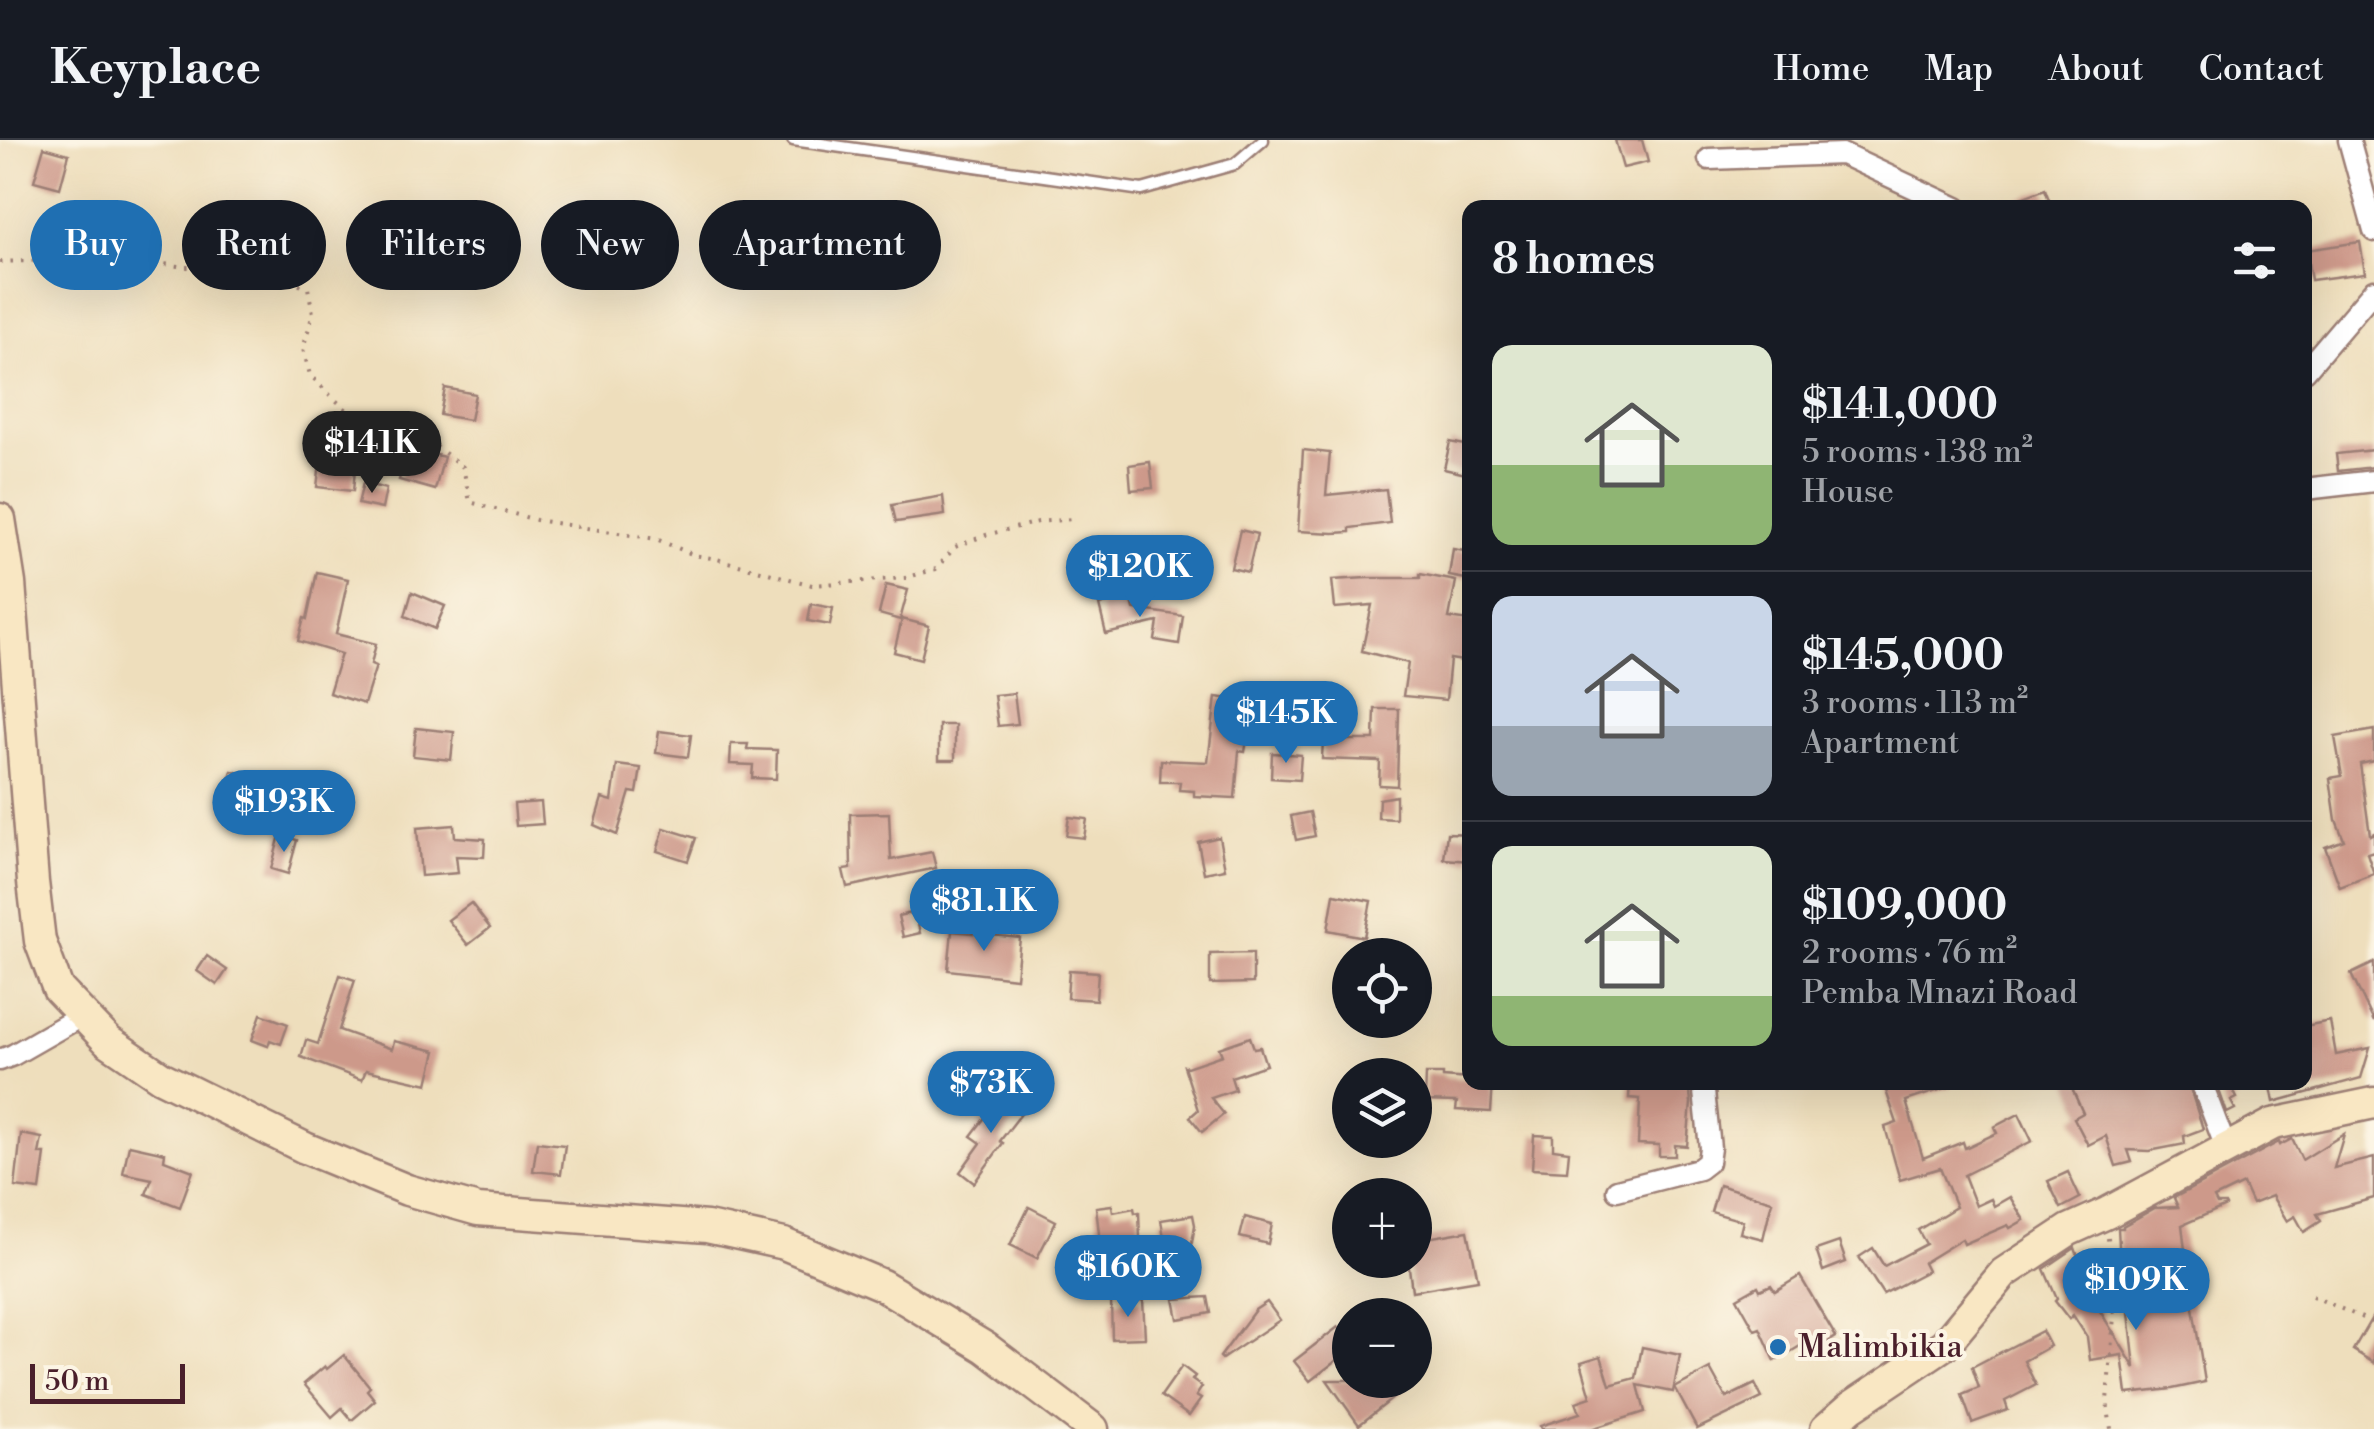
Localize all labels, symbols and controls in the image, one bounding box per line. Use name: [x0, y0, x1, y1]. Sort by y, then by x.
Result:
text: Keyplace: [50, 39, 261, 99]
text: Home: [1773, 48, 1869, 91]
text: Map: [1924, 48, 1993, 91]
text: About: [2048, 48, 2144, 91]
text: Contact: [2199, 48, 2324, 91]
chip: Buy: [30, 200, 162, 290]
chip: Rent: [182, 200, 326, 290]
chip: Filters: [346, 200, 521, 290]
chip: New: [541, 200, 679, 290]
chip: Apartment: [699, 200, 941, 290]
icon: filters: [2227, 233, 2282, 288]
text: 8 homes: [1492, 234, 1655, 287]
text: $141,000: [1802, 379, 1998, 432]
icon: home: [1572, 385, 1692, 505]
pin: $141K: [302, 411, 442, 496]
text: $141K: [324, 423, 420, 463]
text: 5 rooms · 138 m²: [1802, 432, 2033, 472]
text: House: [1802, 472, 1894, 512]
pin: $120K: [1070, 535, 1210, 620]
text: $120K: [1088, 547, 1192, 587]
text: $145,000: [1802, 630, 2004, 683]
icon: home: [1572, 636, 1692, 756]
pin: $145K: [1216, 681, 1356, 766]
text: 3 rooms · 113 m²: [1802, 683, 2028, 723]
text: $145K: [1236, 693, 1336, 733]
text: Apartment: [1802, 723, 1959, 763]
pin: $193K: [214, 770, 354, 855]
text: $193K: [234, 782, 334, 822]
pin: $81.1K: [903, 869, 1065, 954]
text: $109,000: [1802, 880, 2007, 933]
text: $81.1K: [932, 881, 1036, 921]
icon: home: [1572, 886, 1692, 1006]
text: 2 rooms · 76 m²: [1802, 933, 2017, 973]
map controls: [1332, 938, 1432, 1398]
button: locate: [1332, 938, 1432, 1038]
text: Pemba Mnazi Road: [1802, 973, 2077, 1013]
pin: $73K: [932, 1051, 1050, 1136]
button: layers: [1332, 1058, 1432, 1158]
text: $73K: [950, 1063, 1032, 1103]
button: +: [1332, 1178, 1432, 1278]
pin: $160K: [1058, 1235, 1198, 1320]
text: $160K: [1077, 1247, 1179, 1287]
pin: $109K: [2066, 1248, 2206, 1333]
text: $109K: [2085, 1260, 2187, 1300]
button: −: [1332, 1298, 1432, 1398]
place label: Malimbikia: [1798, 1327, 1964, 1367]
marker: Malimbikia: [1767, 1336, 1789, 1358]
scale bar: [30, 1359, 185, 1404]
text: 50 m: [45, 1364, 109, 1399]

